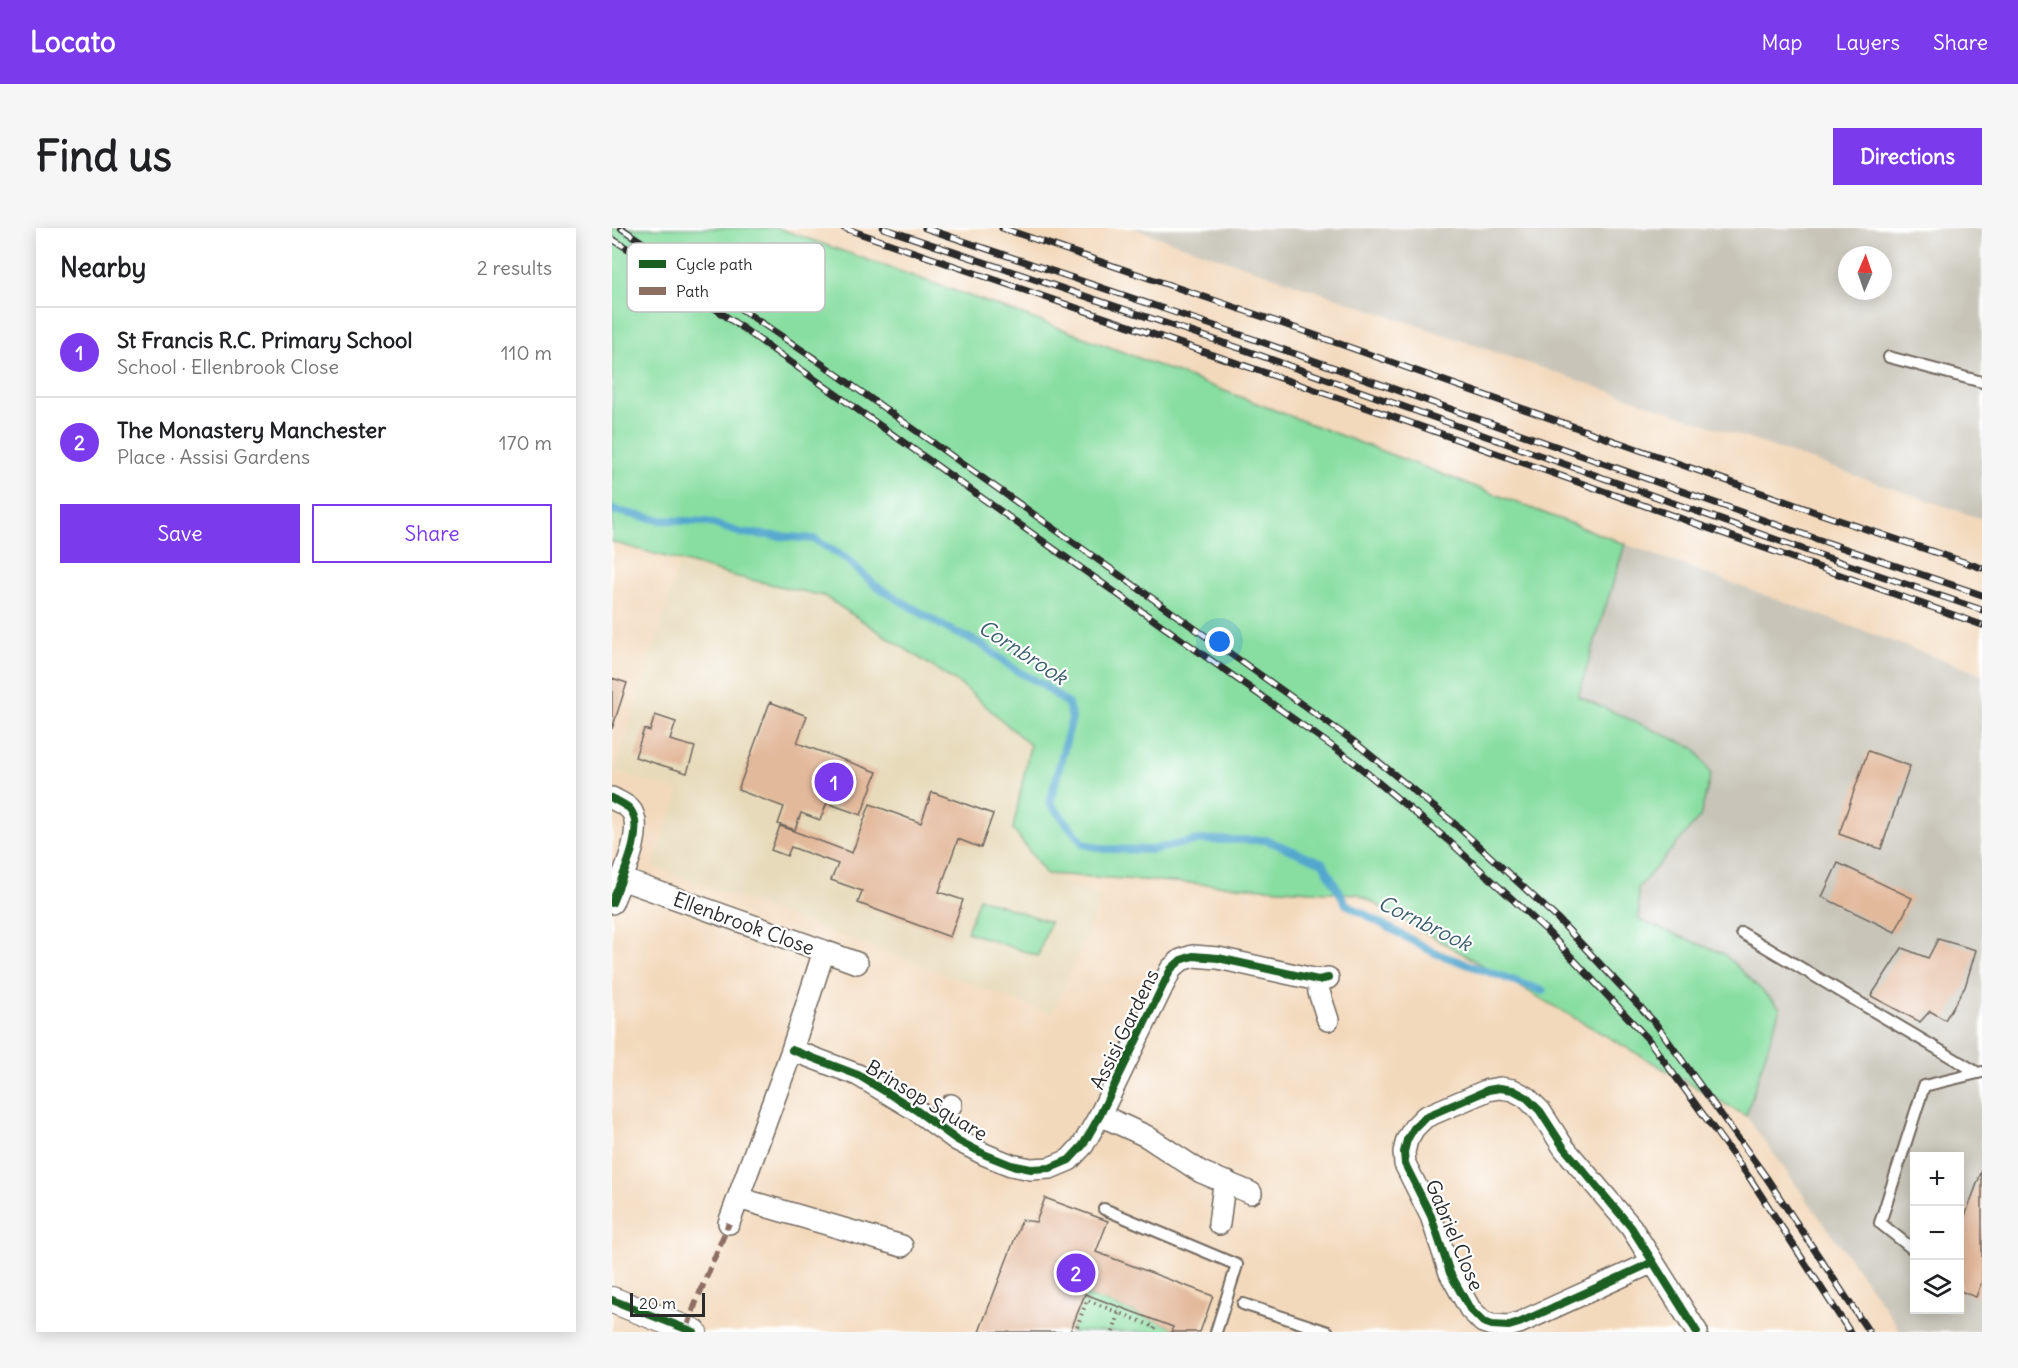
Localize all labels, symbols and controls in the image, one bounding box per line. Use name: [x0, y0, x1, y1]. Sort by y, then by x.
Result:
text: Locato: [30, 24, 116, 60]
text: Map: [1762, 29, 1802, 56]
text: Layers: [1835, 29, 1900, 56]
text: Share: [1933, 29, 1988, 56]
button: Directions: [1833, 128, 1982, 185]
text: Find us: [36, 130, 172, 182]
legend: [627, 243, 825, 312]
north arrow: [1838, 246, 1892, 300]
text: Nearby: [60, 251, 146, 284]
text: Cycle path: [676, 254, 752, 274]
text: 2 results: [477, 255, 552, 280]
text: Path: [676, 281, 709, 301]
text: St Francis R.C. Primary School: [117, 326, 412, 354]
text: 1: [76, 340, 83, 365]
text: 110 m: [501, 340, 552, 365]
text: School · Ellenbrook Close: [117, 354, 339, 379]
text: The Monastery Manchester: [117, 416, 386, 444]
text: 2: [74, 430, 85, 455]
text: 170 m: [499, 430, 552, 455]
text: Place · Assisi Gardens: [117, 444, 310, 469]
button: Save: [60, 504, 300, 563]
button: Share: [312, 504, 552, 563]
water label: Cornbrook: [974, 613, 1074, 691]
your location: [1205, 627, 1234, 656]
pin: 1: [814, 760, 854, 804]
street label: Ellenbrook Close: [670, 886, 818, 960]
water label: Cornbrook: [1374, 889, 1477, 958]
street label: Assisi Gardens: [1084, 965, 1164, 1093]
street label: Brinsop Square: [862, 1054, 992, 1146]
map controls: [1910, 1152, 1964, 1314]
button: +: [1910, 1152, 1964, 1206]
street label: Gabriel Close: [1420, 1176, 1490, 1294]
button: −: [1910, 1206, 1964, 1260]
pin: 2: [1056, 1250, 1096, 1296]
button: layers: [1910, 1260, 1964, 1314]
scale bar: [630, 1290, 705, 1318]
text: 20 m: [639, 1293, 676, 1313]

